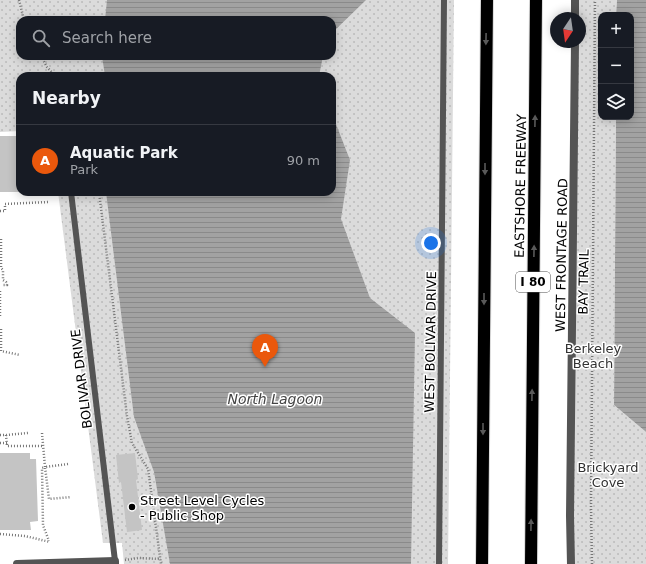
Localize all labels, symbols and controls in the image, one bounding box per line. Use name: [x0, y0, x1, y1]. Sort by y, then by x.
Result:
north arrow: [550, 12, 586, 48]
map controls: [598, 12, 634, 120]
button: +: [598, 12, 634, 48]
search box: [16, 16, 336, 60]
icon: search: [30, 27, 52, 49]
text: Search here: [62, 29, 152, 47]
one-way arrow: [483, 33, 489, 46]
button: −: [598, 48, 634, 84]
button: layers: [598, 84, 634, 120]
text: Nearby: [32, 88, 101, 108]
street label: EASTSHORE FREEWAY: [512, 114, 529, 258]
one-way arrow: [532, 114, 538, 127]
text: Aquatic Park: [70, 144, 178, 162]
text: A: [40, 153, 50, 168]
text: 90 m: [287, 153, 320, 168]
text: Park: [70, 162, 98, 177]
one-way arrow: [482, 163, 488, 176]
street label: WEST FRONTAGE ROAD: [553, 178, 570, 332]
your location: [421, 233, 441, 253]
one-way arrow: [531, 244, 537, 257]
street label: BAY TRAIL: [575, 248, 592, 315]
street label: WEST BOLIVAR DRIVE: [422, 271, 439, 413]
road number: I 80: [516, 272, 550, 292]
one-way arrow: [481, 293, 487, 306]
street label: BOLIVAR DRIVE: [68, 328, 95, 430]
pin: A: [252, 334, 278, 367]
park label: Berkeley Beach: [565, 341, 622, 371]
one-way arrow: [529, 389, 536, 401]
water label: North Lagoon: [228, 391, 322, 407]
one-way arrow: [480, 423, 487, 435]
park label: Brickyard Cove: [577, 460, 639, 490]
place label: Street Level Cycles - Public Shop: [140, 493, 265, 523]
marker: Street Level Cycles - Public Shop: [127, 502, 137, 512]
one-way arrow: [528, 518, 534, 531]

